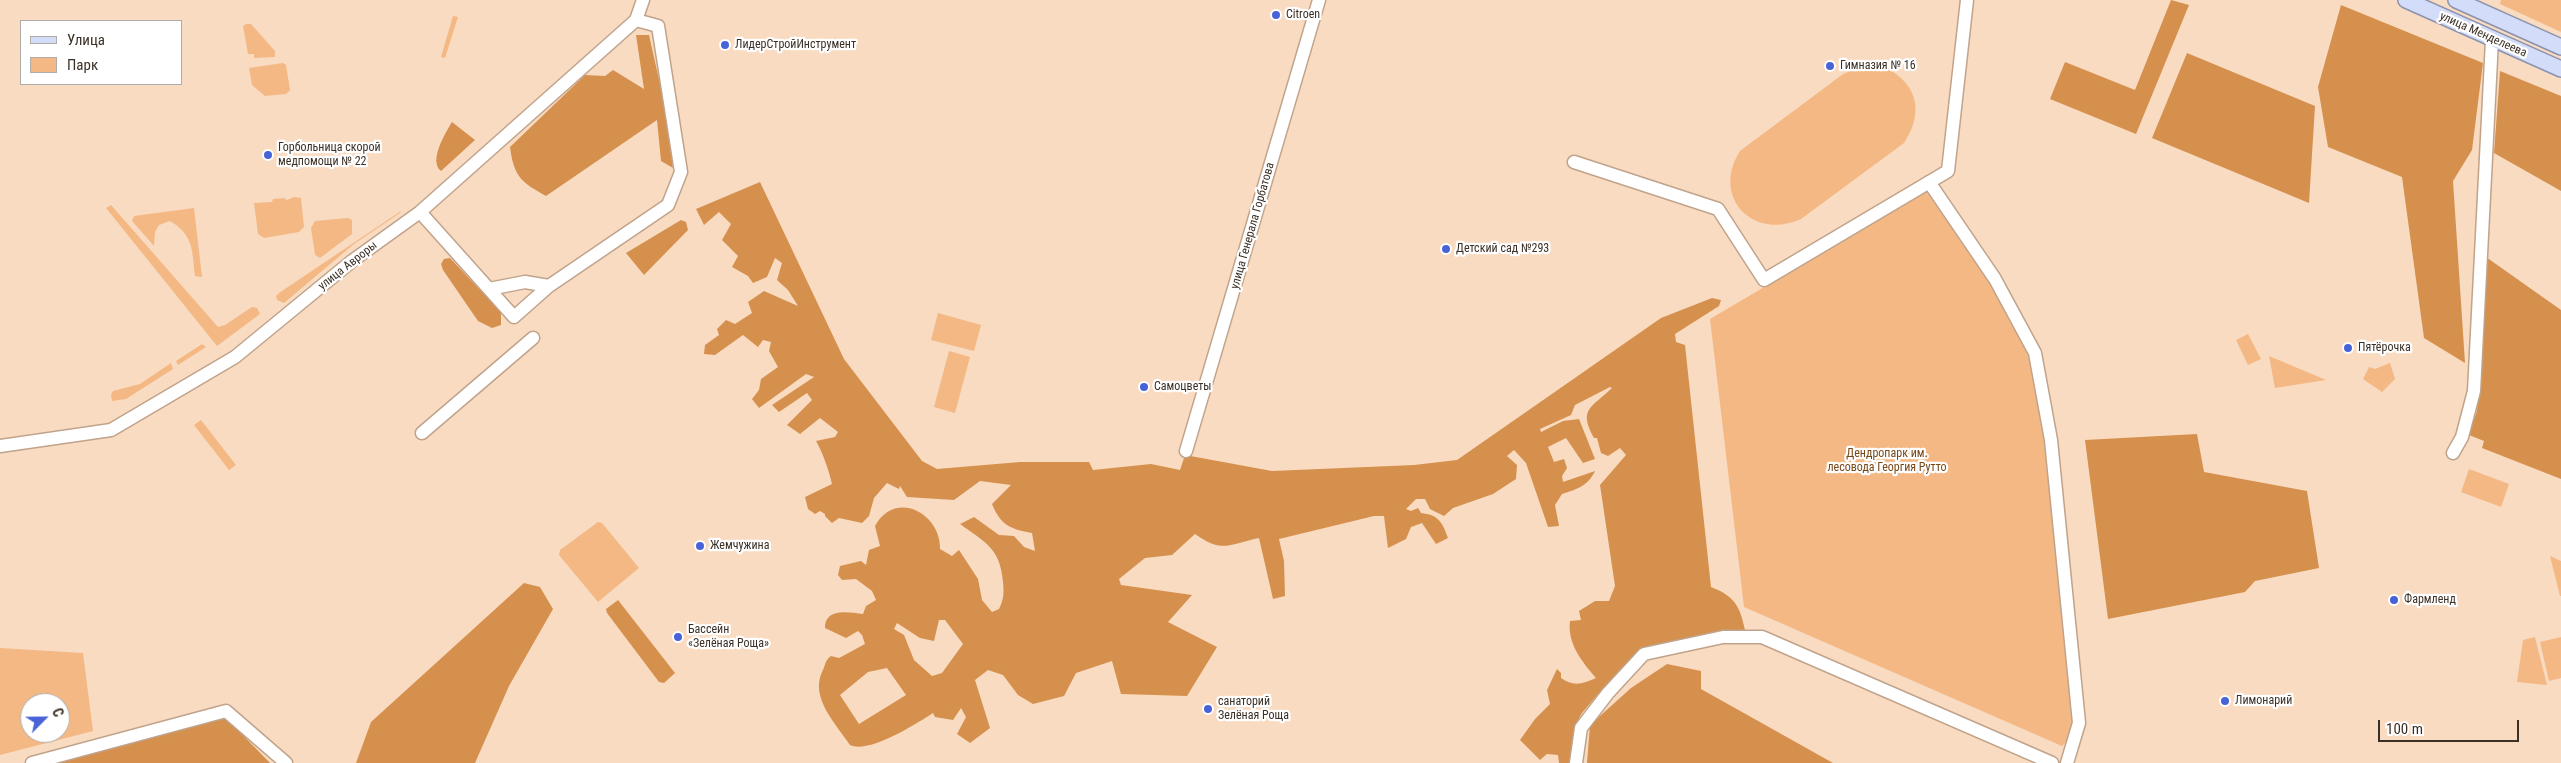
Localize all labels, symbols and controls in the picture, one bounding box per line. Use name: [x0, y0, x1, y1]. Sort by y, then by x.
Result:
place label: Citroen: [1286, 8, 1320, 22]
marker: Citroen: [1270, 9, 1282, 21]
street label: улица Менделеева: [2437, 9, 2529, 61]
legend: [20, 20, 182, 85]
text: Улица: [67, 31, 105, 49]
place label: ЛидерСтройИнструмент: [735, 38, 856, 52]
marker: ЛидерСтройИнструмент: [719, 39, 731, 51]
text: Парк: [67, 56, 98, 74]
place label: Гимназия № 16: [1840, 59, 1916, 73]
marker: Гимназия № 16: [1824, 60, 1836, 72]
place label: Горбольница скорой медпомощи № 22: [278, 141, 381, 169]
marker: Горбольница скорой медпомощи № 22: [262, 149, 274, 161]
street label: улица Генерала Горбатова: [1228, 161, 1278, 291]
street label: улица Авроры: [316, 239, 380, 293]
place label: Детский сад №293: [1456, 242, 1549, 256]
marker: Детский сад №293: [1440, 243, 1452, 255]
place label: Пятёрочка: [2358, 341, 2411, 355]
marker: Пятёрочка: [2342, 342, 2354, 354]
place label: Самоцветы: [1154, 380, 1211, 394]
marker: Самоцветы: [1138, 381, 1150, 393]
park label: Дендропарк им. лесовода Георгия Рутто: [1827, 447, 1947, 475]
place label: Жемчужина: [710, 539, 769, 553]
marker: Жемчужина: [694, 540, 706, 552]
place label: Фармленд: [2404, 593, 2456, 607]
marker: Фармленд: [2388, 594, 2400, 606]
place label: Бассейн «Зелёная Роща»: [688, 623, 769, 651]
marker: Бассейн «Зелёная Роща»: [672, 631, 684, 643]
north arrow: [20, 693, 70, 743]
place label: Лимонарий: [2235, 694, 2292, 708]
place label: санаторий Зелёная Роща: [1218, 695, 1289, 723]
marker: Лимонарий: [2219, 695, 2231, 707]
marker: санаторий Зелёная Роща: [1202, 703, 1214, 715]
text: С: [49, 706, 67, 719]
scale bar: [2381, 710, 2522, 742]
text: 100 m: [2386, 720, 2423, 738]

